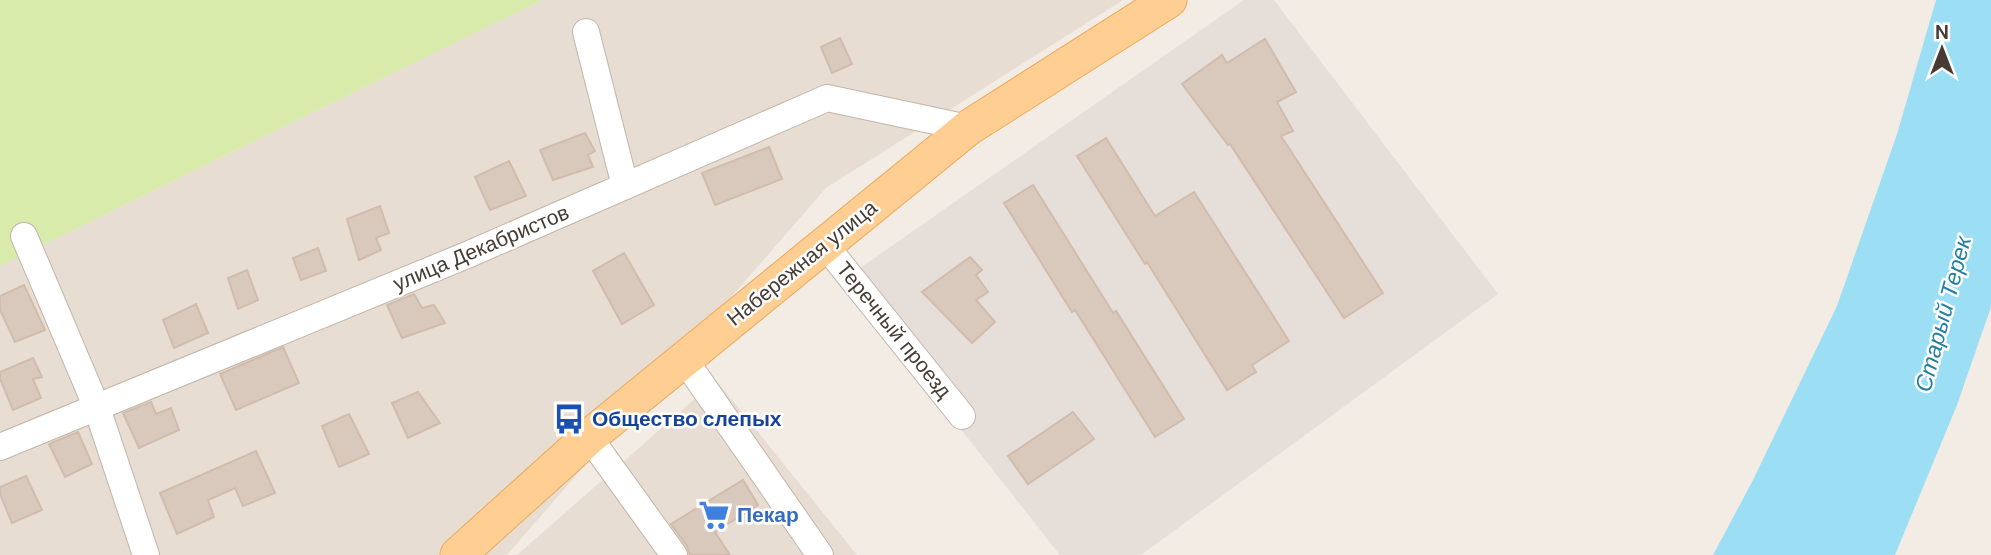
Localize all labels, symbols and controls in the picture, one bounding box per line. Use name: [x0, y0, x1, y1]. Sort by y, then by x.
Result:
north arrow: [1907, 14, 1977, 84]
text: N: [1935, 20, 1949, 45]
street label: Набережная улица: [721, 194, 883, 332]
street label: улица Декабристов: [389, 198, 573, 298]
water label: Старый Терек: [1908, 232, 1978, 395]
street label: Теречный проезд: [830, 256, 958, 404]
bus stop icon: Общество слепых: [552, 402, 586, 436]
place label: Общество слепых: [592, 405, 782, 433]
supermarket icon: Пекар: [697, 498, 731, 532]
place label: Пекар: [737, 501, 799, 529]

